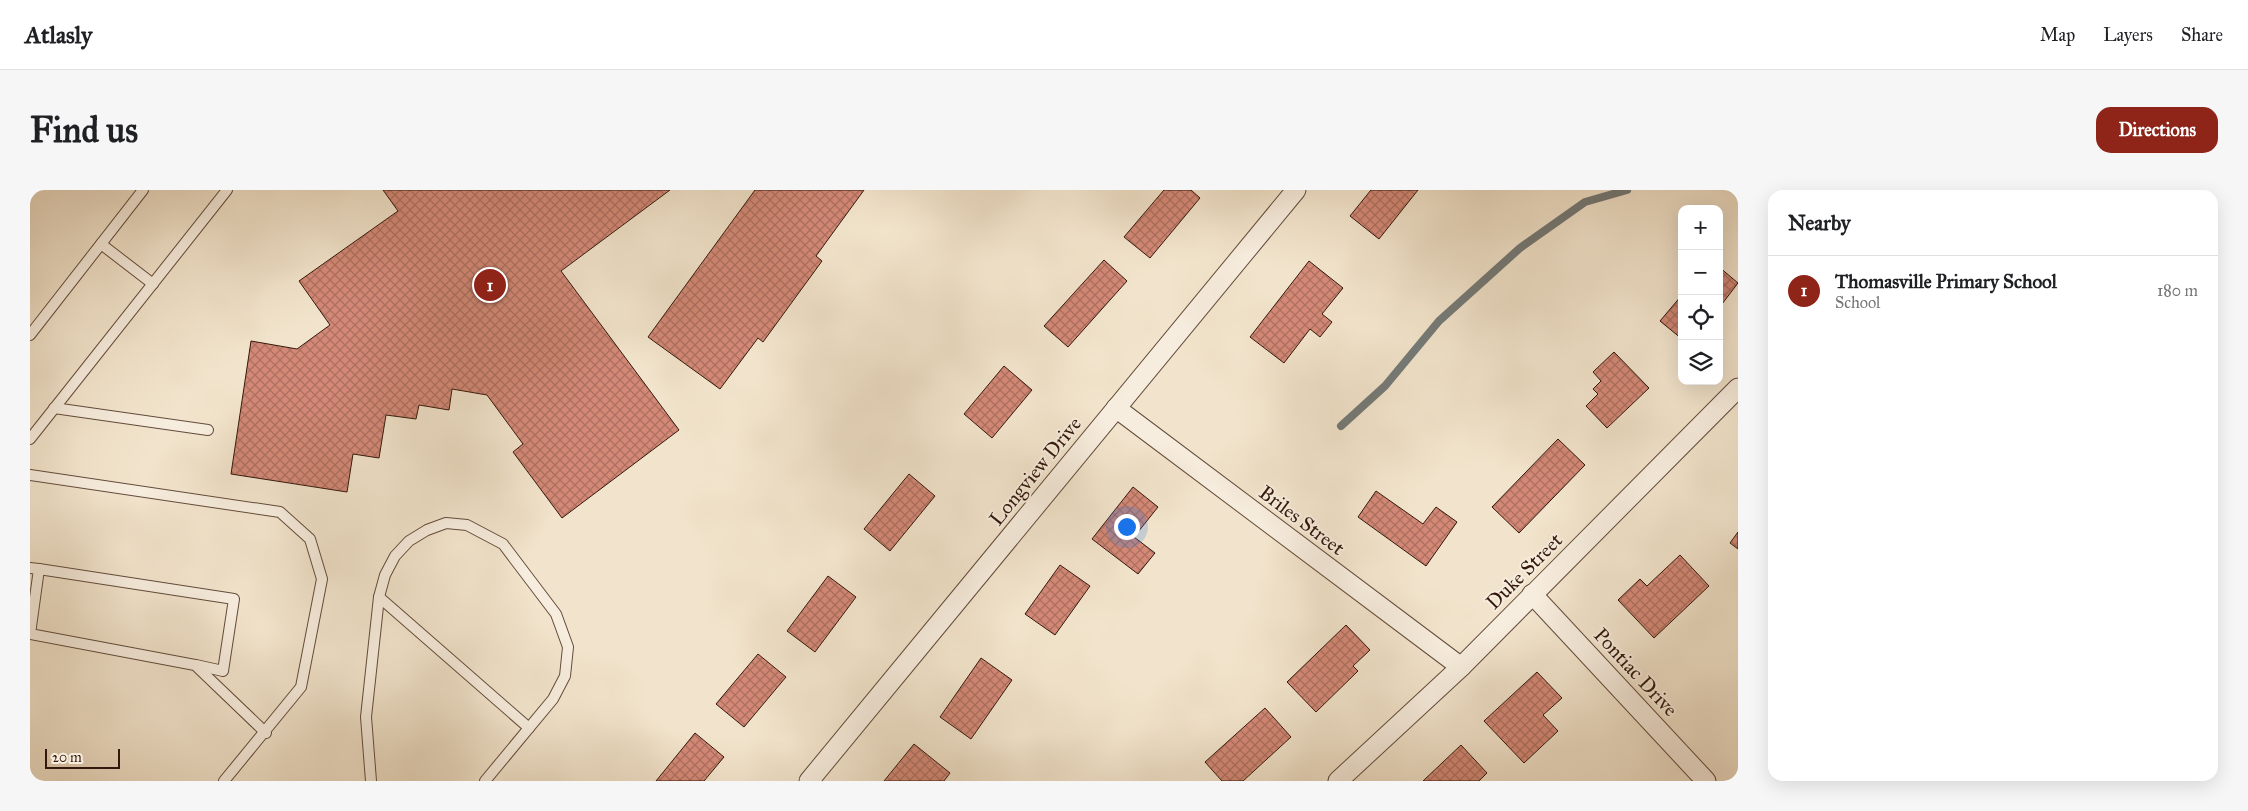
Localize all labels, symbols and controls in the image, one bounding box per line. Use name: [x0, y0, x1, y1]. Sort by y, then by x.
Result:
text: Atlasly: [25, 20, 92, 50]
text: Map: [2040, 24, 2075, 46]
text: Layers: [2103, 24, 2153, 46]
text: Share: [2181, 24, 2223, 46]
button: Directions: [2096, 107, 2218, 153]
text: Find us: [30, 109, 138, 152]
map controls: [1678, 205, 1723, 385]
button: +: [1678, 205, 1723, 250]
text: Nearby: [1788, 210, 1851, 236]
button: −: [1678, 250, 1723, 295]
pin: 1: [474, 266, 506, 304]
text: Thomasville Primary School: [1835, 270, 2057, 293]
text: 1: [1801, 281, 1807, 300]
text: 180 m: [2157, 281, 2198, 300]
text: School: [1835, 293, 1880, 312]
button: locate: [1678, 295, 1723, 340]
button: layers: [1678, 340, 1723, 385]
street label: Longview Drive: [984, 412, 1087, 531]
street label: Briles Street: [1254, 480, 1350, 560]
your location: [1114, 514, 1140, 540]
street label: Duke Street: [1481, 528, 1567, 614]
street label: Pontiac Drive: [1589, 623, 1683, 721]
scale bar: [45, 746, 120, 769]
text: 20 m: [52, 749, 82, 766]

